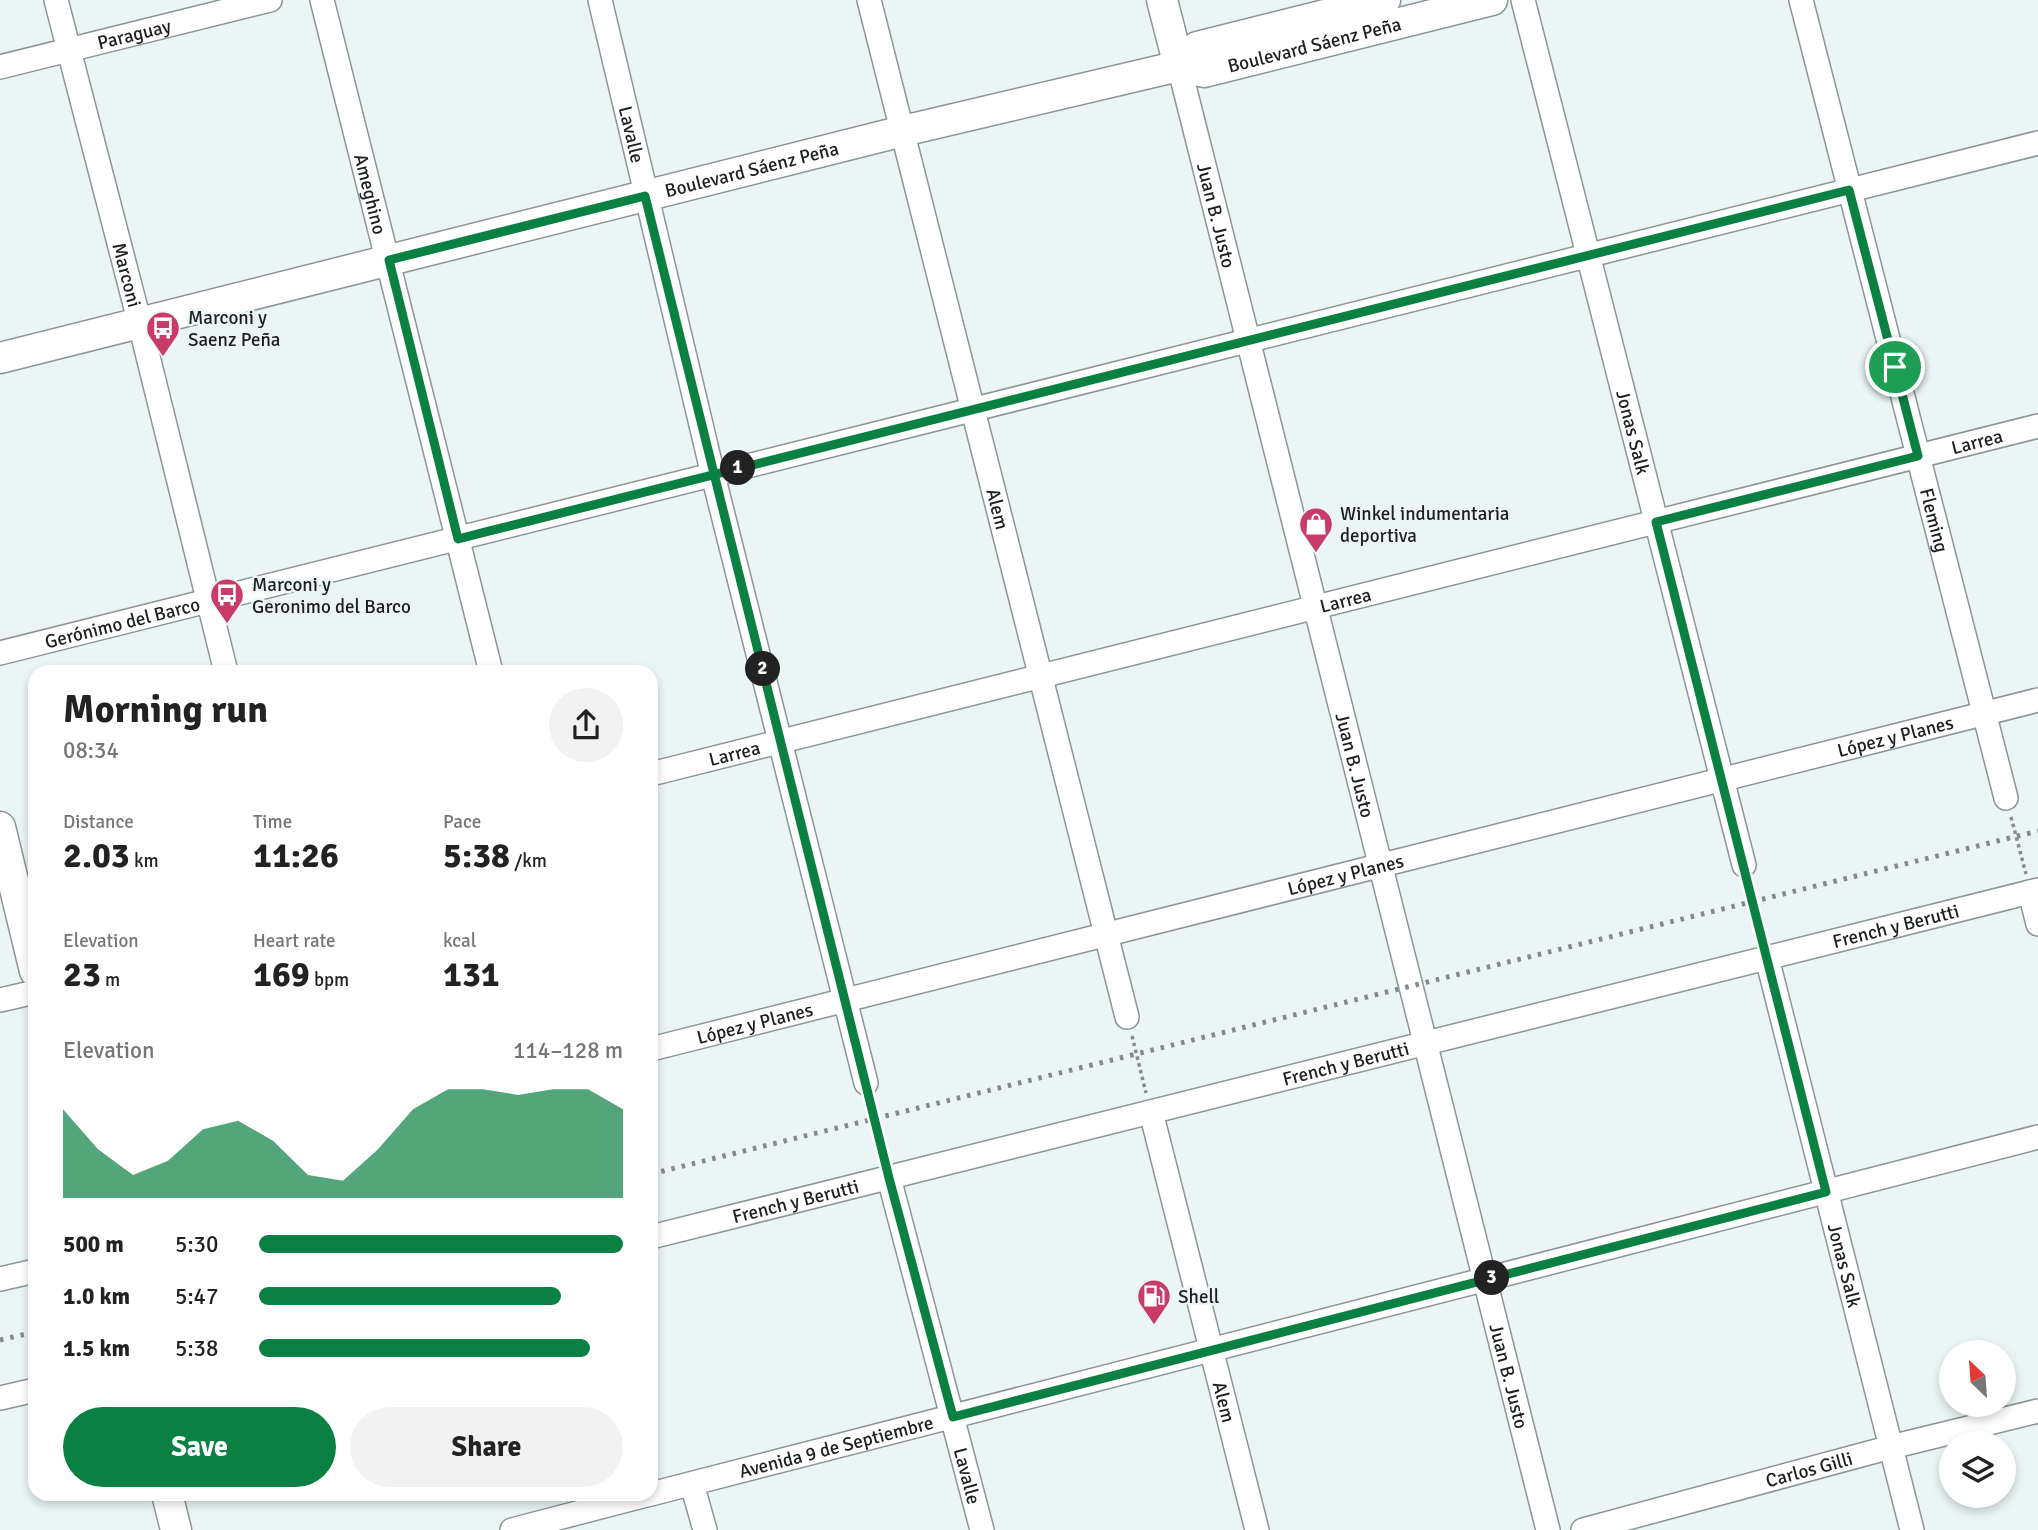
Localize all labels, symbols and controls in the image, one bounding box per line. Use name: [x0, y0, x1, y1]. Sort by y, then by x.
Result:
street label: Boulevard Sáenz Peña: [1225, 12, 1404, 79]
street label: Paraguay: [95, 14, 174, 55]
street label: Lavalle: [613, 104, 649, 165]
street label: Boulevard Sáenz Peña: [662, 137, 841, 203]
street label: Ameghino: [348, 151, 391, 237]
street label: Juan B. Justo: [1191, 161, 1240, 271]
street label: Marconi: [106, 240, 146, 310]
place label: Marconi y Saenz Peña: [188, 306, 280, 352]
bus stop icon: Marconi y Saenz Peña: [144, 309, 182, 358]
pin: [1865, 337, 1925, 397]
icon: arrive: [1876, 348, 1914, 386]
street label: Jonas Salk: [1610, 388, 1655, 478]
street label: Larrea: [1949, 424, 2005, 460]
pin: 1: [720, 450, 756, 486]
text: 1: [732, 455, 743, 479]
street label: Alem: [980, 486, 1014, 532]
street label: Fleming: [1914, 486, 1953, 555]
place label: Winkel indumentaria deportiva: [1340, 502, 1509, 548]
shop icon: Winkel indumentaria deportiva: [1297, 505, 1335, 554]
place label: Marconi y Geronimo del Barco: [252, 573, 411, 619]
bus stop icon: Marconi y Geronimo del Barco: [208, 576, 246, 625]
street label: Larrea: [1317, 583, 1374, 619]
street label: Gerónimo del Barco: [42, 592, 203, 654]
pin: 2: [746, 652, 780, 686]
text: 2: [757, 656, 768, 680]
text: Morning run: [63, 686, 268, 733]
button: share: [549, 688, 623, 762]
street label: Juan B. Justo: [1329, 710, 1379, 821]
street label: López y Planes: [1835, 711, 1956, 763]
text: 08:34: [63, 736, 119, 765]
street label: Larrea: [706, 736, 763, 772]
text: Distance: [63, 810, 134, 834]
text: Time: [253, 810, 292, 834]
text: Pace: [443, 810, 481, 834]
text: 2.03: [63, 834, 130, 877]
text: 11:26: [253, 834, 339, 877]
text: 5:38: [443, 834, 510, 877]
text: km: [130, 849, 159, 873]
text: /km: [510, 849, 547, 873]
street label: López y Planes: [1285, 849, 1406, 901]
street label: French y Berutti: [1830, 899, 1962, 954]
text: Elevation: [63, 929, 139, 953]
text: Heart rate: [253, 929, 335, 953]
text: kcal: [443, 929, 476, 953]
text: 23: [63, 953, 101, 996]
text: 169: [253, 953, 310, 996]
text: 131: [443, 953, 500, 996]
text: m: [101, 968, 120, 992]
text: bpm: [310, 968, 349, 992]
street label: López y Planes: [694, 998, 816, 1050]
text: Elevation: [63, 1036, 155, 1065]
text: 114–128 m: [513, 1036, 623, 1065]
street label: French y Berutti: [1280, 1037, 1412, 1092]
street label: French y Berutti: [730, 1174, 862, 1229]
street label: Jonas Salk: [1822, 1221, 1866, 1311]
text: 500 m: [63, 1230, 124, 1259]
text: 5:30: [175, 1230, 218, 1259]
pin: 3: [1474, 1260, 1510, 1296]
text: 3: [1486, 1265, 1497, 1289]
fuel station icon: Shell: [1135, 1277, 1173, 1326]
text: 1.0 km: [63, 1282, 130, 1311]
text: 5:47: [175, 1282, 218, 1311]
place label: Shell: [1178, 1285, 1219, 1309]
street label: Juan B. Justo: [1483, 1321, 1533, 1431]
text: 1.5 km: [63, 1334, 130, 1363]
text: 5:38: [175, 1334, 218, 1363]
north arrow: [1939, 1340, 2016, 1418]
map controls: [1939, 1340, 2016, 1508]
street label: Alem: [1207, 1379, 1240, 1425]
button: Save: [63, 1407, 336, 1487]
button: Share: [350, 1407, 623, 1487]
street label: Avenida 9 de Septiembre: [736, 1411, 936, 1484]
button: layers: [1939, 1431, 2016, 1508]
street label: Lavalle: [948, 1445, 986, 1507]
street label: Carlos Gilli: [1763, 1447, 1855, 1493]

